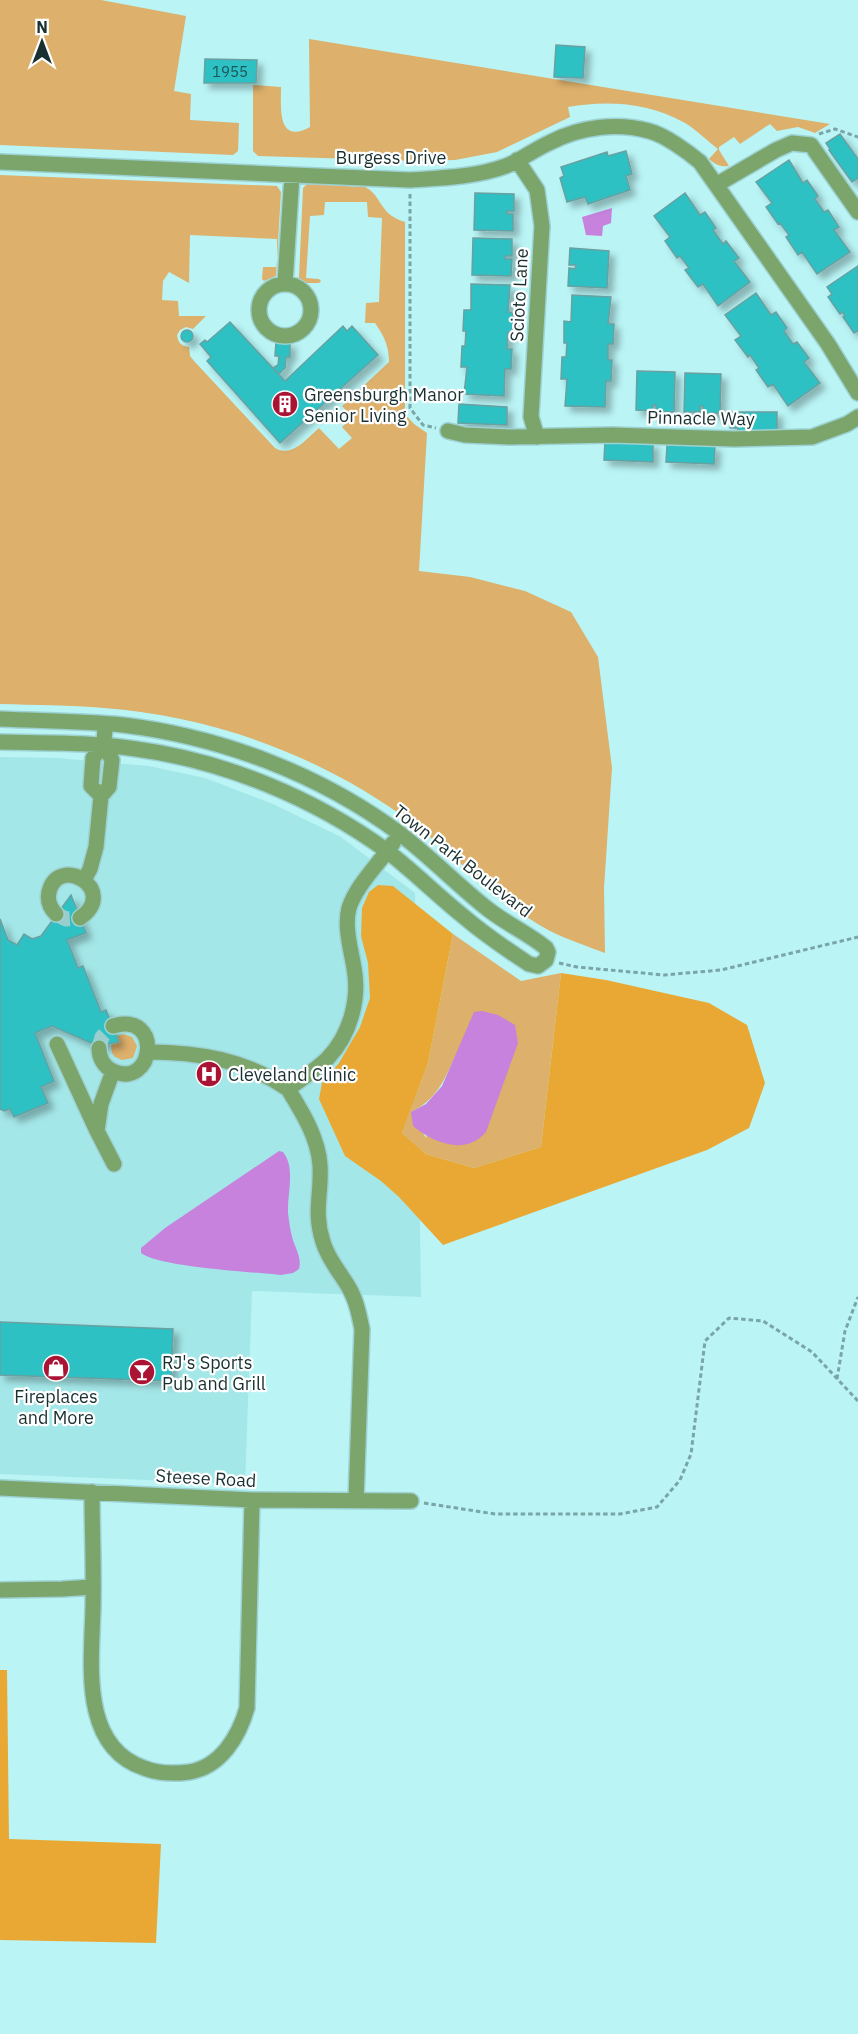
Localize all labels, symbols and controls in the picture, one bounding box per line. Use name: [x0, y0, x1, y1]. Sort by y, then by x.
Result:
north arrow: [12, 12, 72, 72]
text: N: [36, 17, 48, 37]
house number: 1955: [212, 62, 248, 81]
street label: Burgess Drive: [336, 146, 447, 169]
street label: Scioto Lane: [505, 248, 533, 342]
place label: Greensburgh Manor Senior Living: [304, 383, 464, 427]
building icon: Greensburgh Manor Senior Living: [270, 389, 300, 419]
street label: Pinnacle Way: [647, 406, 755, 430]
street label: Town Park Boulevard: [389, 800, 537, 922]
hospital icon: Cleveland Clinic: [194, 1059, 224, 1089]
place label: Cleveland Clinic: [228, 1063, 356, 1086]
place label: RJ's Sports Pub and Grill: [162, 1351, 266, 1395]
shop icon: Fireplaces and More: [41, 1353, 71, 1383]
bar icon: RJ's Sports Pub and Grill: [127, 1357, 157, 1387]
place label: Fireplaces and More: [14, 1385, 98, 1429]
street label: Steese Road: [155, 1464, 257, 1492]

